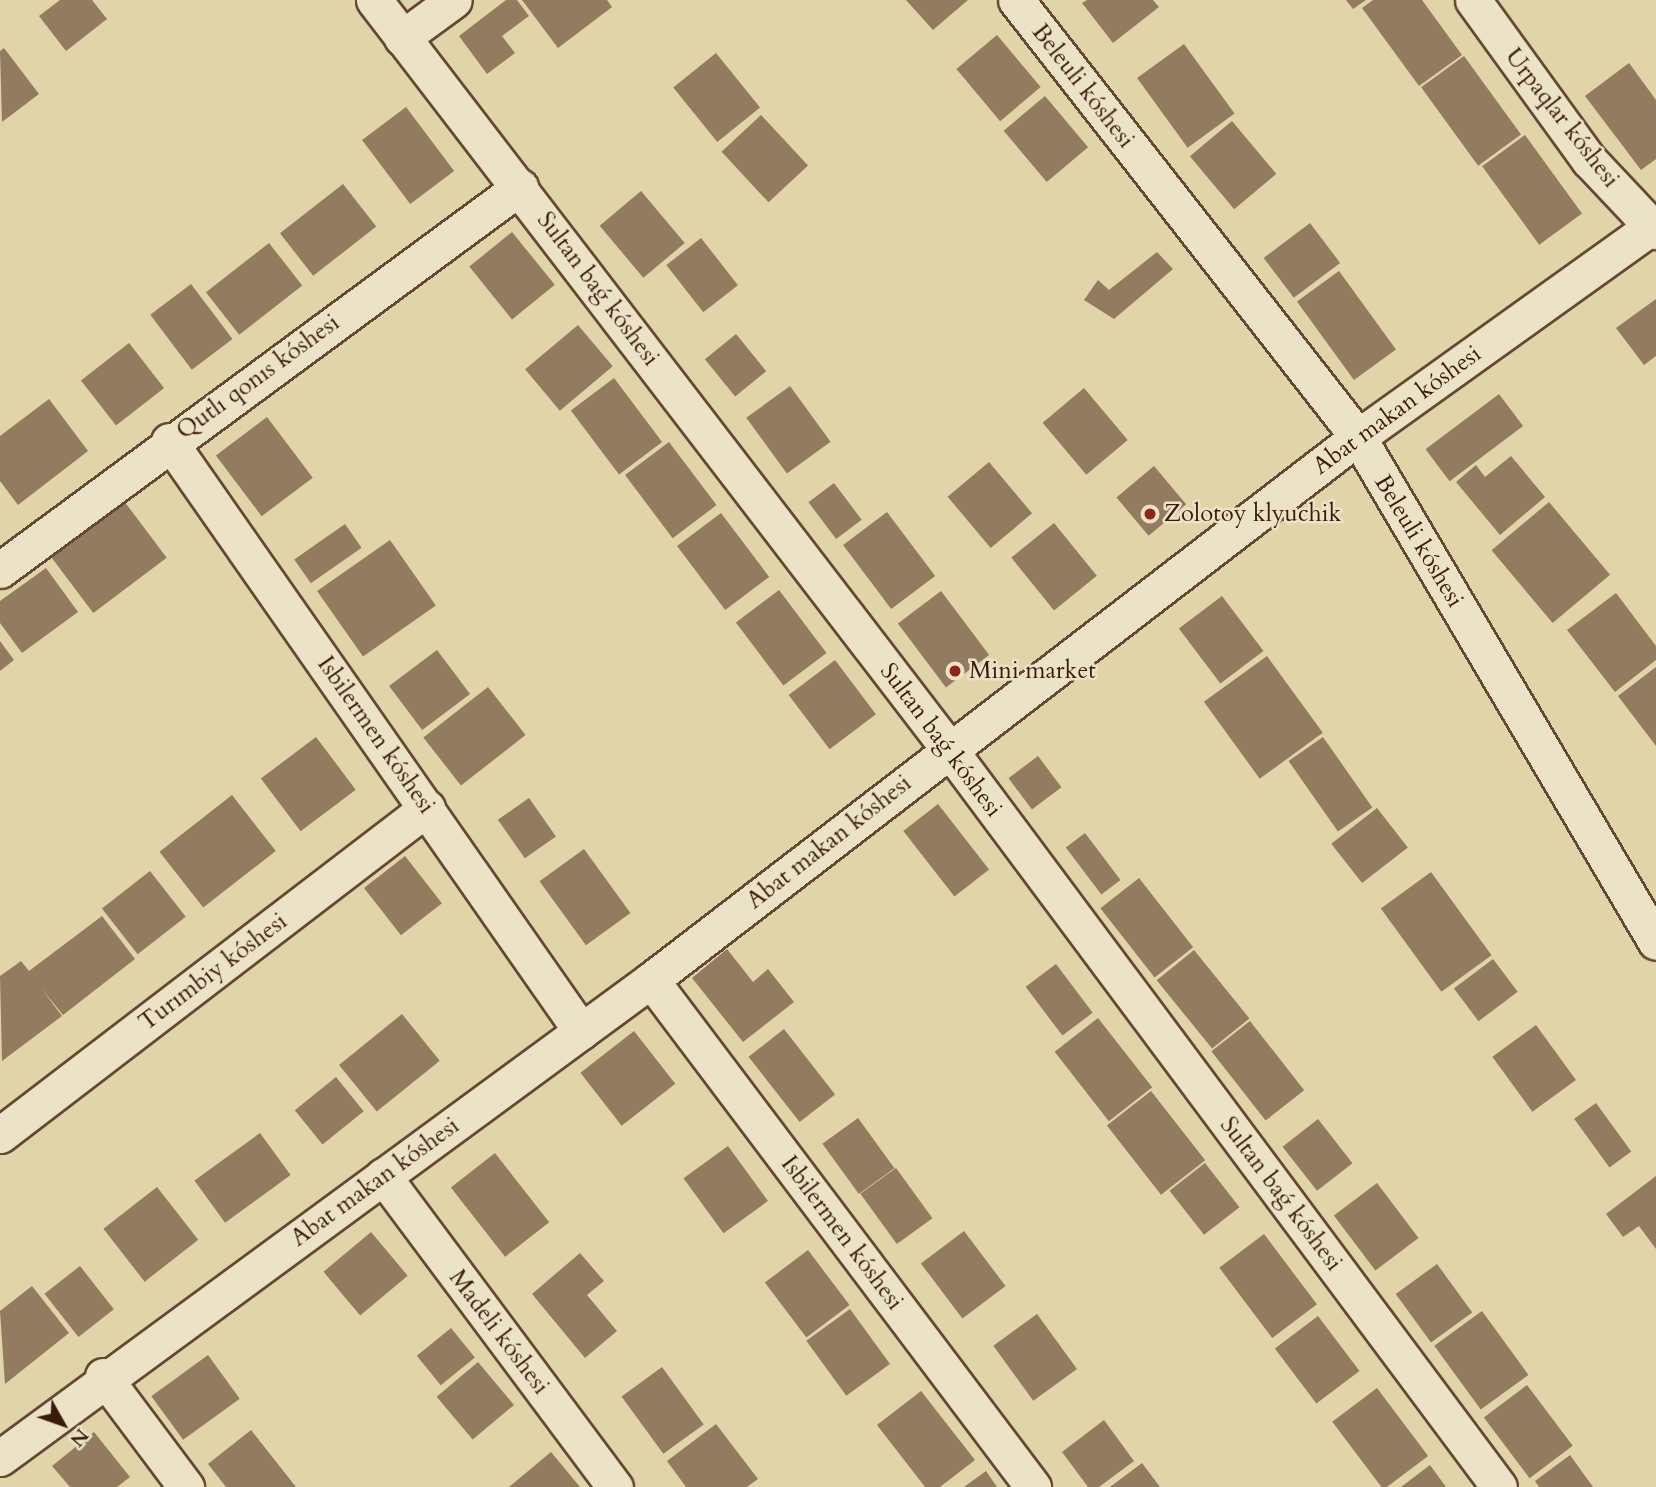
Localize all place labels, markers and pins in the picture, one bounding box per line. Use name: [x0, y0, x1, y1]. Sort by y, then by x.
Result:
place label: Zolotoy klyuchik: [1164, 500, 1341, 528]
marker: Zolotoy klyuchik: [1142, 506, 1158, 522]
place label: Mini market: [969, 657, 1096, 685]
marker: Mini market: [947, 663, 963, 679]

